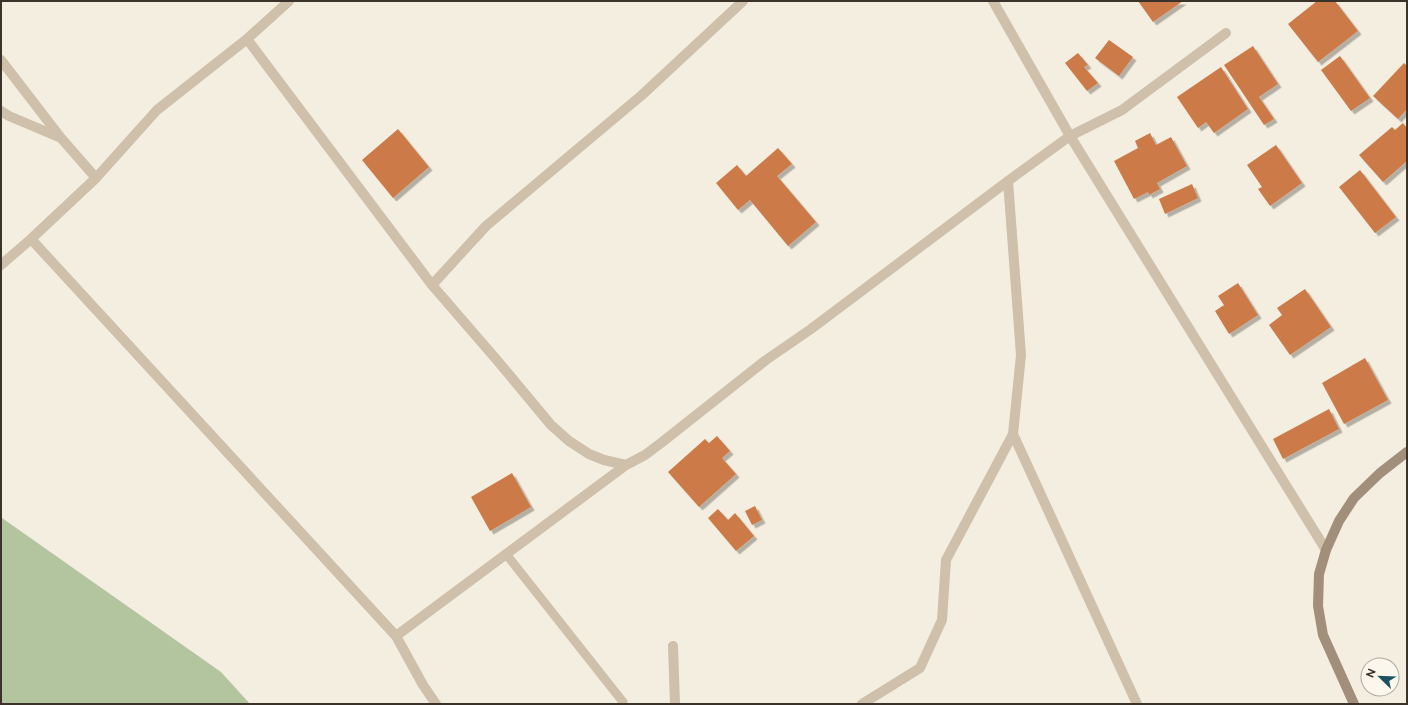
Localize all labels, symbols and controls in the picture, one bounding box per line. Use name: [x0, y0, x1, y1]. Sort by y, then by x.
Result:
north arrow: [1360, 657, 1400, 697]
text: N: [1364, 667, 1379, 680]

